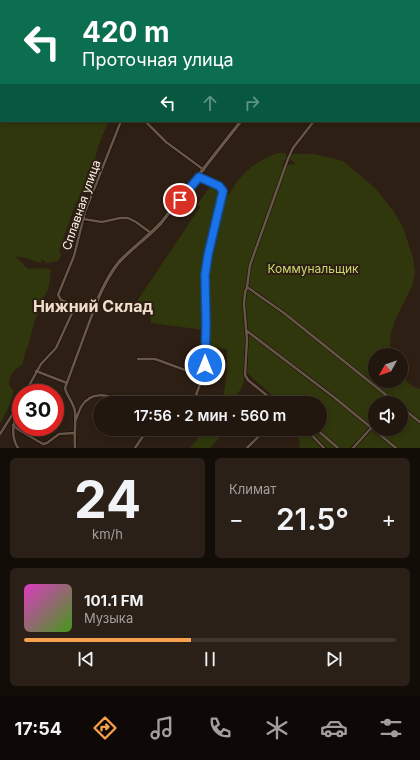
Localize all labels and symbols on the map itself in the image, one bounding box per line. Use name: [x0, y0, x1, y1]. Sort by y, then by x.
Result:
street label: Сплавная улица: [59, 158, 103, 252]
pin: [163, 183, 197, 217]
park label: Коммунальщик: [267, 261, 359, 276]
district label: Нижний Склад: [33, 296, 153, 316]
position arrow: [184, 344, 226, 386]
north arrow: [368, 348, 408, 388]
speed limit sign: 30: [12, 384, 64, 436]

